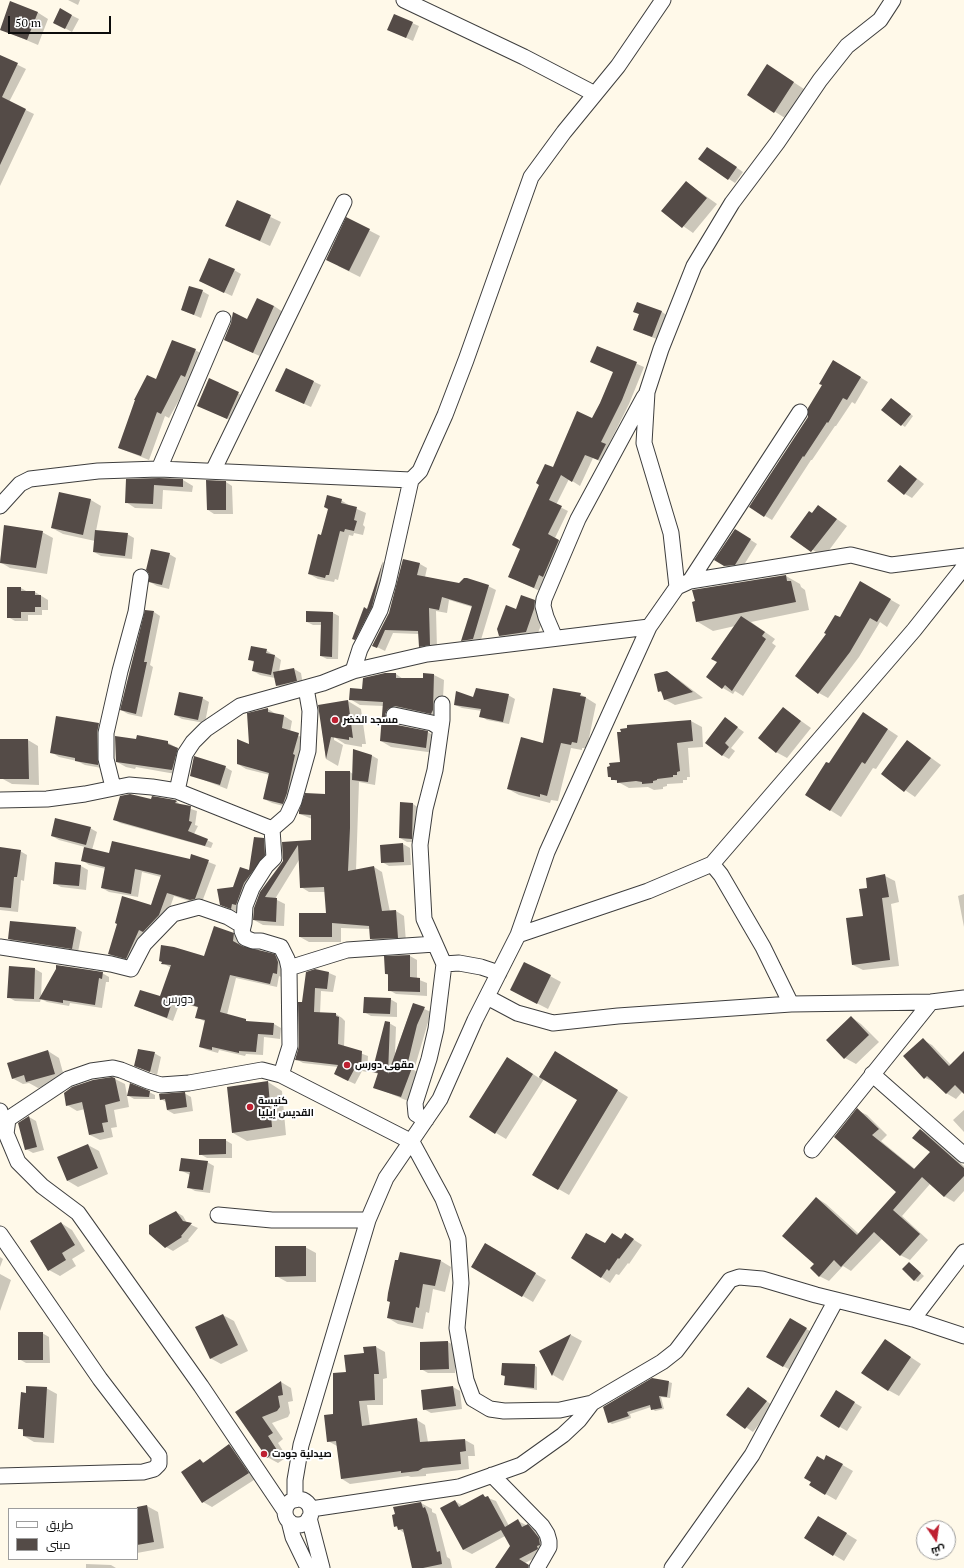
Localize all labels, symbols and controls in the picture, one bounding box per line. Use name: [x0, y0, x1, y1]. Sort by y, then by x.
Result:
scale bar: [10, 8, 113, 34]
text: 50 m: [15, 15, 41, 30]
place label: مسجد الخضر: [343, 714, 398, 726]
marker: مسجد الخضر: [330, 715, 340, 725]
district label: دورس: [163, 993, 193, 1007]
place label: مقهى دورس: [355, 1059, 414, 1071]
marker: مقهى دورس: [342, 1060, 352, 1070]
place label: كنيسة القديس إيليا: [258, 1095, 314, 1118]
marker: كنيسة القديس إيليا: [245, 1102, 255, 1112]
place label: صيدلية جودت: [272, 1448, 332, 1460]
marker: صيدلية جودت: [259, 1449, 269, 1459]
legend: [8, 1508, 138, 1560]
text: طريق: [46, 1517, 73, 1532]
north arrow: [916, 1520, 956, 1560]
text: مبنى: [46, 1537, 71, 1552]
text: ش: [930, 1542, 947, 1559]

